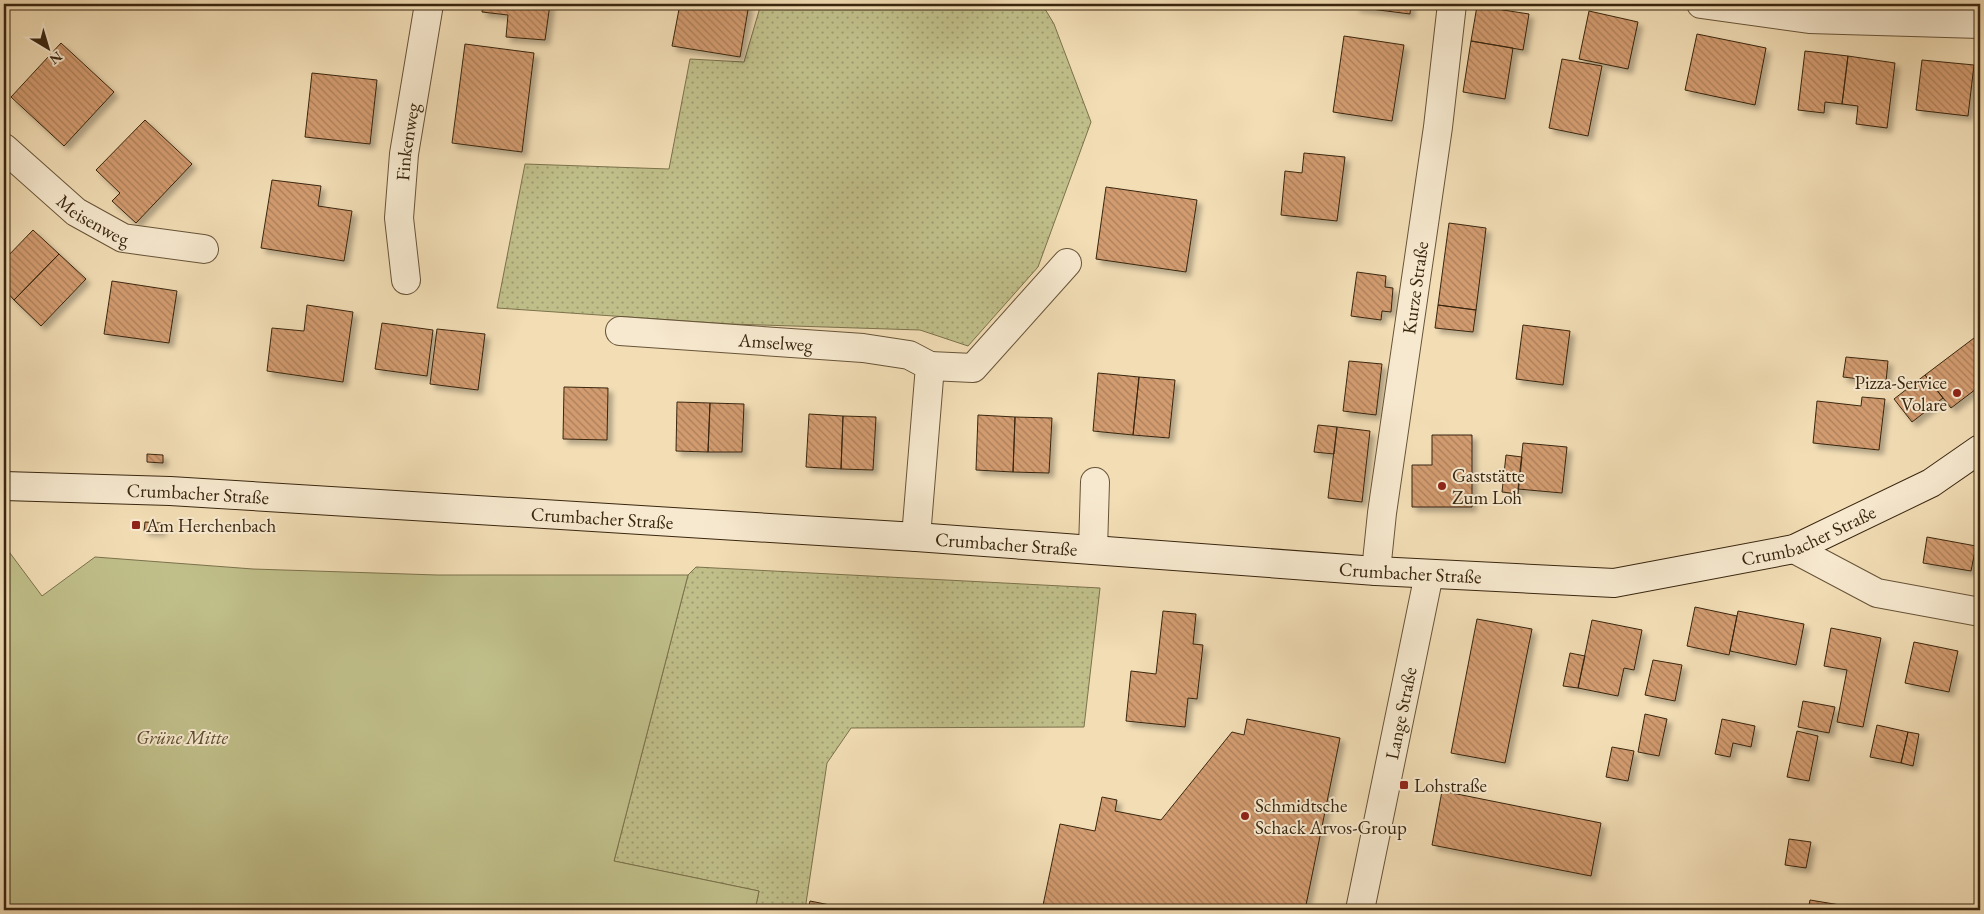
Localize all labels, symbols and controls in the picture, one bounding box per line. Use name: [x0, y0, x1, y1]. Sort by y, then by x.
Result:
north arrow: [22, 22, 72, 72]
text: N: [45, 48, 66, 69]
street label: Finkenweg: [390, 100, 425, 182]
street label: Meisenweg: [51, 189, 130, 252]
street label: Kurze Straße: [1396, 240, 1434, 336]
street label: Amselweg: [737, 327, 814, 357]
place label: Pizza-Service Volare: [1854, 370, 1947, 417]
marker: Pizza-Service Volare: [1951, 387, 1963, 399]
place label: Gaststätte Zum Loh: [1452, 463, 1525, 510]
street label: Crumbacher Straße: [126, 478, 270, 510]
marker: Gaststätte Zum Loh: [1436, 480, 1448, 492]
street label: Crumbacher Straße: [1739, 500, 1880, 572]
street label: Crumbacher Straße: [530, 501, 674, 535]
place label: Am Herchenbach: [145, 513, 277, 538]
marker: Am Herchenbach: [130, 519, 142, 531]
street label: Crumbacher Straße: [934, 526, 1078, 562]
street label: Crumbacher Straße: [1338, 556, 1482, 589]
street label: Lange Straße: [1379, 665, 1423, 762]
park label: Grüne Mitte: [136, 725, 228, 750]
place label: Lohstraße: [1414, 773, 1487, 798]
marker: Lohstraße: [1398, 779, 1410, 791]
place label: Schmidtsche Schack Arvos-Group: [1255, 793, 1407, 840]
marker: Schmidtsche Schack Arvos-Group: [1239, 810, 1251, 822]

